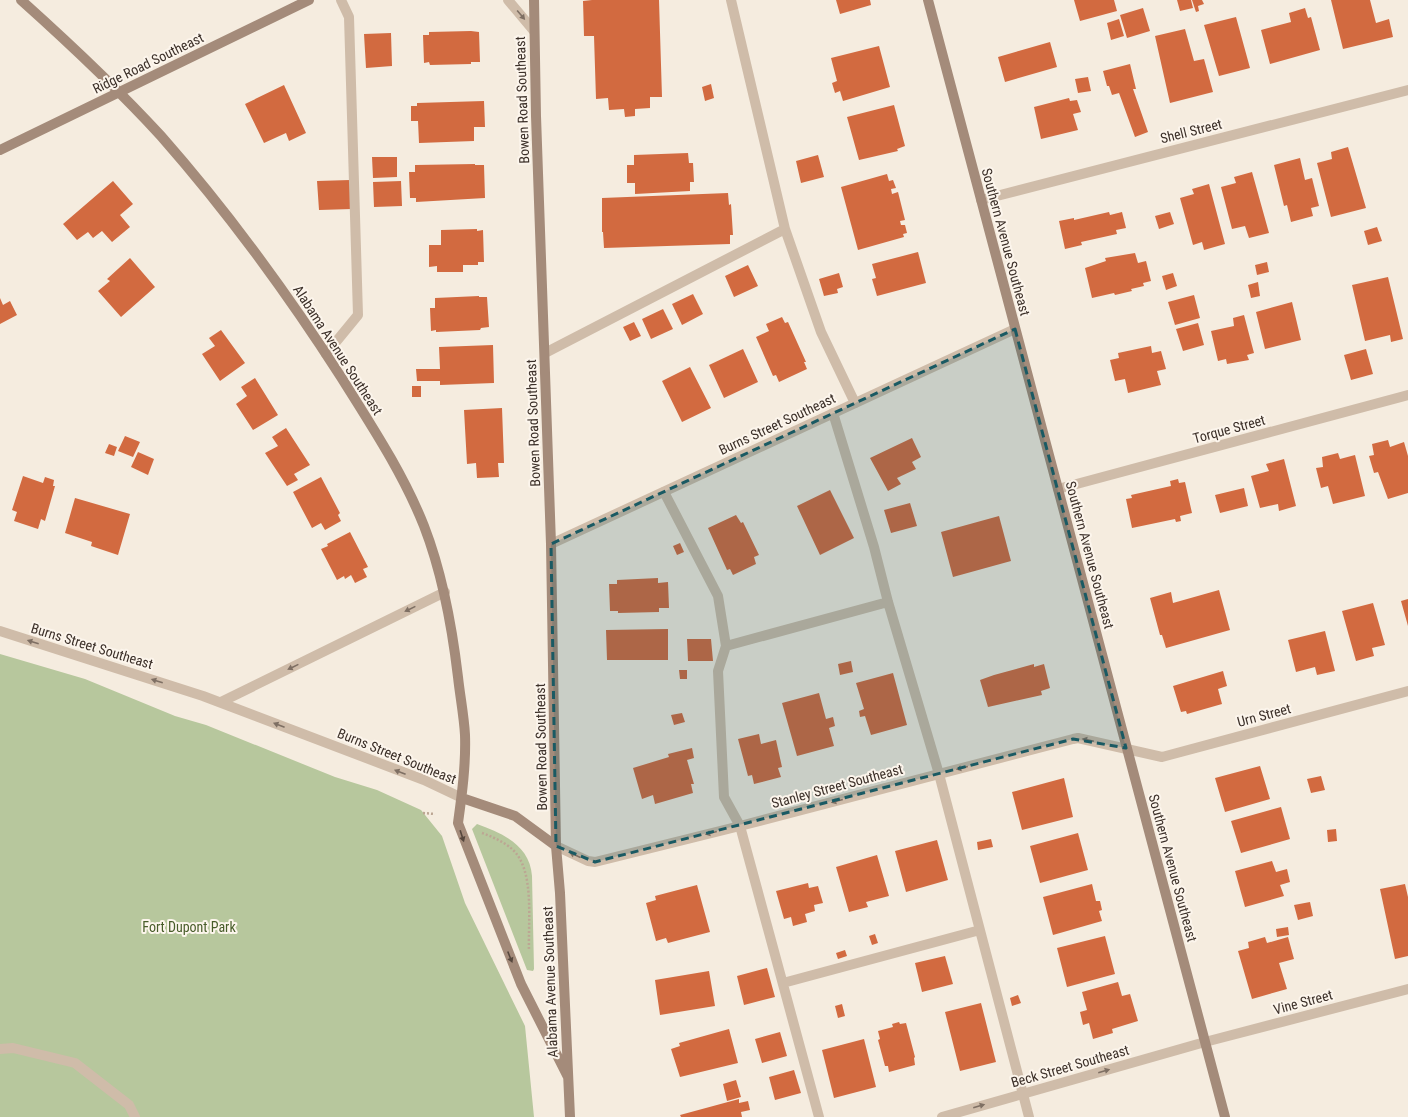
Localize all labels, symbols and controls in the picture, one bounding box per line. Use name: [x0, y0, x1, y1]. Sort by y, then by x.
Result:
one-way arrow: [517, 10, 526, 21]
street label: Ridge Road Southeast: [90, 29, 206, 97]
street label: Bowen Road Southeast: [512, 36, 532, 164]
street label: Shell Street: [1158, 116, 1224, 146]
street label: Southern Avenue Southeast: [979, 166, 1033, 318]
street label: Alabama Avenue Southeast: [290, 282, 386, 418]
street label: Bowen Road Southeast: [523, 359, 543, 487]
street label: Burns Street Southeast: [716, 390, 838, 458]
street label: Torque Street: [1191, 412, 1267, 446]
street label: Southern Avenue Southeast: [1063, 479, 1117, 631]
one-way arrow: [404, 606, 416, 613]
street label: Burns Street Southeast: [29, 620, 155, 672]
one-way arrow: [26, 639, 38, 645]
one-way arrow: [287, 664, 299, 670]
one-way arrow: [150, 678, 162, 684]
street label: Bowen Road Southeast: [532, 683, 550, 811]
street label: Urn Street: [1235, 700, 1293, 730]
one-way arrow: [273, 721, 285, 727]
street label: Burns Street Southeast: [335, 725, 459, 787]
one-way arrow: [1082, 736, 1094, 742]
street label: Stanley Street Southeast: [770, 761, 904, 811]
one-way arrow: [956, 765, 968, 771]
one-way arrow: [394, 768, 406, 774]
street label: Southern Avenue Southeast: [1146, 792, 1200, 944]
one-way arrow: [830, 798, 842, 804]
one-way arrow: [459, 830, 465, 842]
one-way arrow: [704, 831, 717, 837]
one-way arrow: [570, 852, 581, 858]
street label: Alabama Avenue Southeast: [539, 906, 561, 1058]
park label: Fort Dupont Park: [142, 919, 236, 935]
one-way arrow: [507, 951, 513, 963]
street label: Vine Street: [1272, 986, 1334, 1018]
street label: Beck Street Southeast: [1009, 1042, 1131, 1090]
one-way arrow: [1099, 1068, 1111, 1074]
one-way arrow: [974, 1103, 986, 1109]

